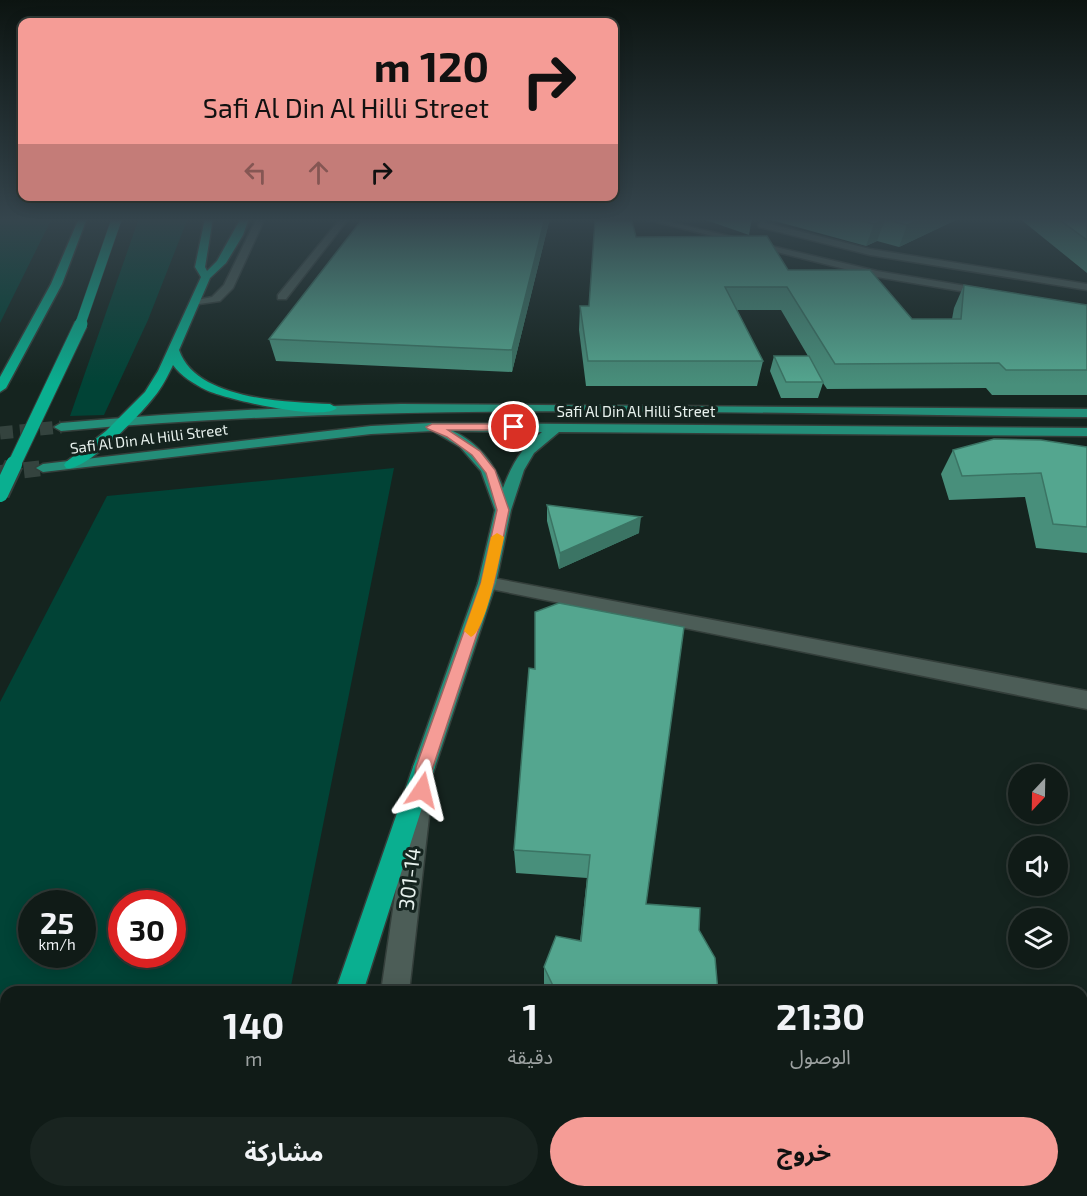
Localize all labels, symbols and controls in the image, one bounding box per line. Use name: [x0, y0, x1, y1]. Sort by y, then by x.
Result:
text: 120 m: [374, 40, 489, 90]
icon: right: [510, 42, 588, 120]
text: Safi Al Din Al Hilli Street: [203, 91, 489, 123]
icon: left: [239, 156, 272, 189]
icon: ahead: [302, 156, 335, 189]
icon: right: [365, 156, 398, 189]
pin: [488, 401, 539, 452]
street label: Safi Al Din Al Hilli Street: [556, 402, 716, 420]
icon: arrive: [497, 410, 530, 443]
street label: Safi Al Din Al Hilli Street: [69, 419, 229, 457]
position arrow: [390, 758, 454, 822]
north arrow: [1008, 764, 1068, 824]
map controls: [1008, 764, 1068, 968]
button: sound: [1008, 836, 1068, 896]
street label: 301-14: [392, 846, 425, 911]
speed limit sign: 30: [108, 890, 186, 968]
text: 25: [40, 904, 74, 940]
button: layers: [1008, 908, 1068, 968]
text: km/h: [38, 935, 76, 953]
text: 1: [522, 994, 538, 1037]
text: 21:30: [776, 994, 865, 1037]
text: 140: [223, 1003, 284, 1046]
text: دقيقة: [507, 1044, 553, 1068]
text: الوصول: [790, 1044, 851, 1068]
text: m: [245, 1046, 262, 1070]
button: مشاركة: [30, 1117, 538, 1186]
button: خروج: [550, 1117, 1058, 1186]

